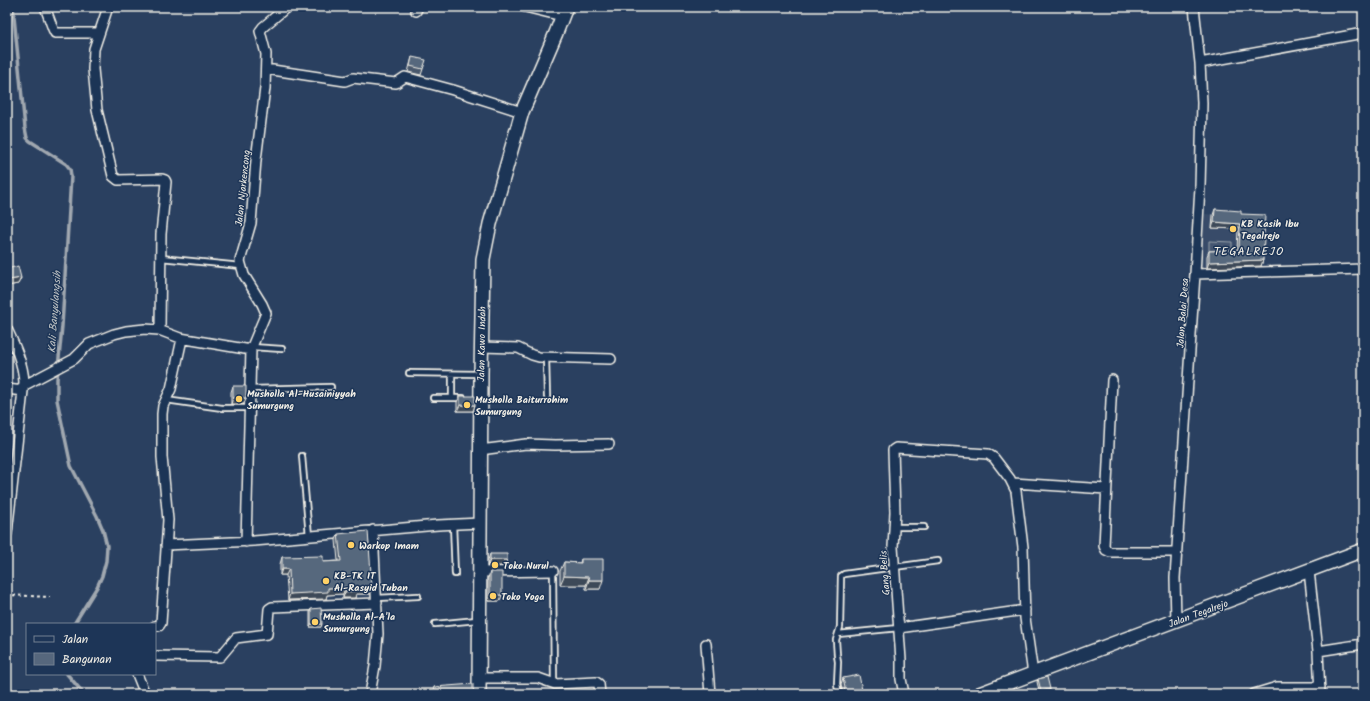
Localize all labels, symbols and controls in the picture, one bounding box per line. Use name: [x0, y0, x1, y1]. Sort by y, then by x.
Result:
street label: Jalan Njarkencong: [231, 149, 255, 227]
place label: KB Kasih Ibu Tegalrejo: [1241, 216, 1299, 244]
marker: KB Kasih Ibu Tegalrejo: [1228, 224, 1238, 234]
district label: TEGALREJO: [1214, 242, 1284, 261]
water label: Kali Banyulangsih: [43, 269, 67, 354]
street label: Jalan Balai Desa: [1173, 277, 1193, 349]
street label: Jalan Kawo Indah: [473, 306, 491, 382]
place label: Musholla Al-Husainiyyah Sumurgung: [247, 386, 356, 414]
place label: Musholla Baiturrohim Sumurgung: [475, 392, 568, 420]
marker: Musholla Al-Husainiyyah Sumurgung: [234, 394, 244, 404]
marker: Musholla Baiturrohim Sumurgung: [462, 400, 472, 410]
place label: Warkop Imam: [359, 538, 419, 554]
marker: Warkop Imam: [346, 540, 356, 550]
street label: Gang Belis: [875, 549, 895, 596]
place label: Toko Nurul: [503, 558, 549, 574]
marker: Toko Nurul: [490, 560, 500, 570]
place label: KB-TK IT Al-Rasyid Tuban: [334, 568, 408, 596]
marker: KB-TK IT Al-Rasyid Tuban: [321, 576, 331, 586]
place label: Toko Yoga: [501, 589, 544, 605]
marker: Toko Yoga: [488, 591, 498, 601]
street label: Jalan Tegalrejo: [1166, 596, 1231, 632]
place label: Musholla Al-A'la Sumurgung: [323, 609, 395, 637]
marker: Musholla Al-A'la Sumurgung: [310, 617, 320, 627]
legend: [26, 623, 156, 675]
text: Jalan: [62, 630, 88, 649]
text: Bangunan: [62, 650, 112, 669]

